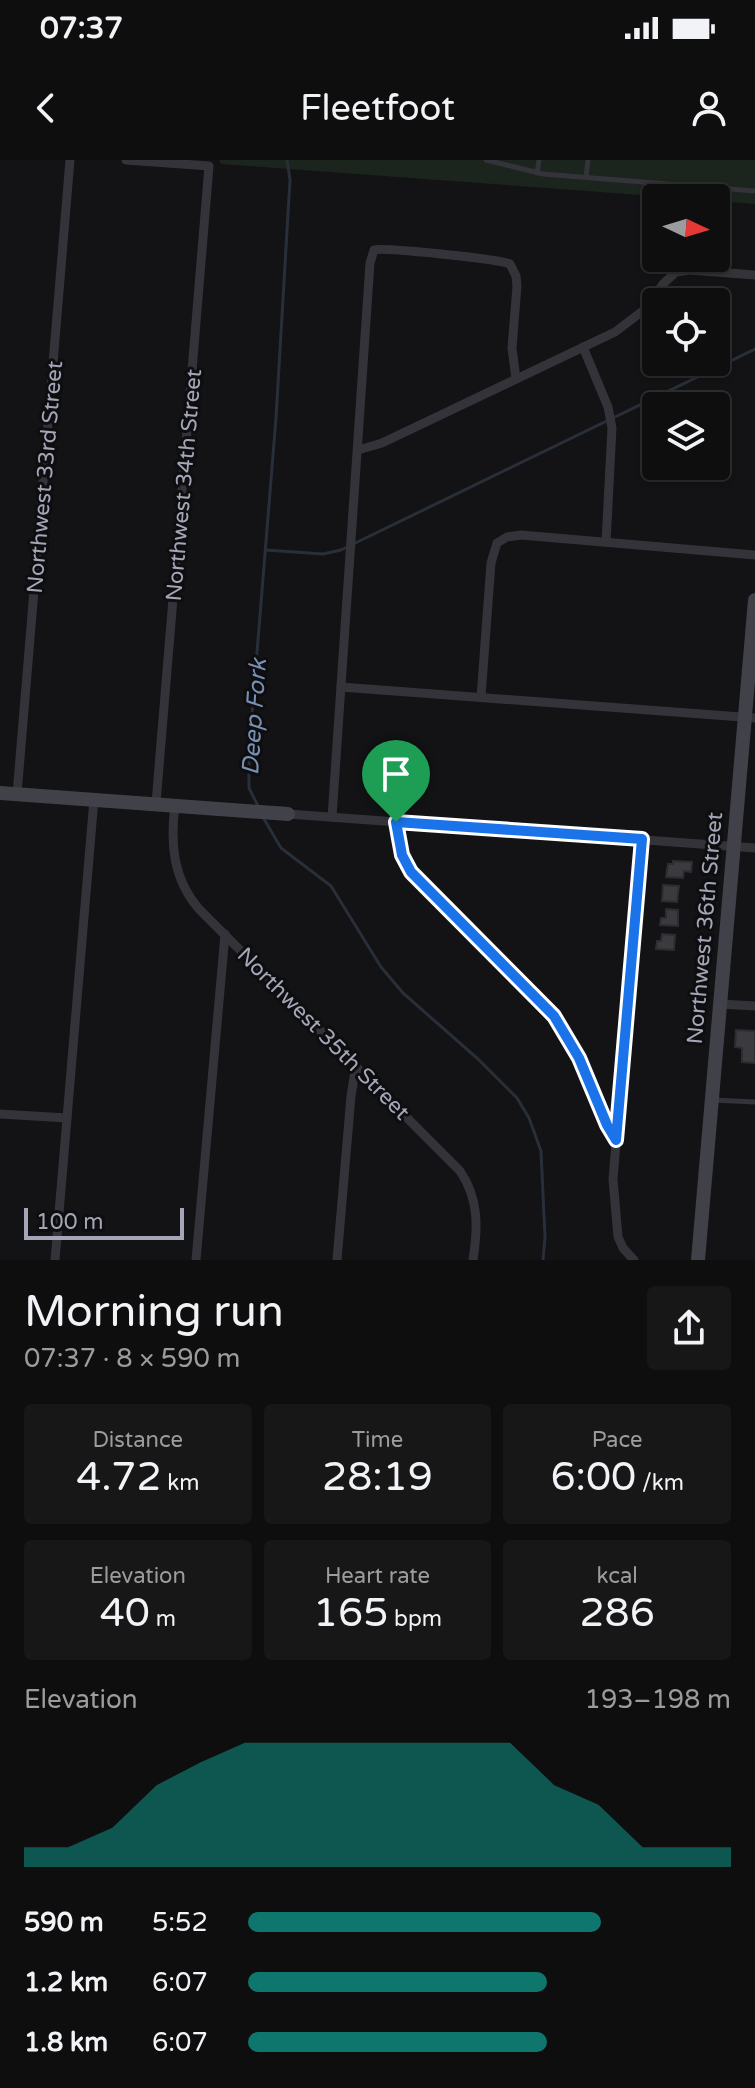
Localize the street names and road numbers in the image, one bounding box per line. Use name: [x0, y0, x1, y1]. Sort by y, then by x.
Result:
street label: Northwest 33rd Street: [22, 360, 68, 594]
street label: Northwest 34th Street: [161, 368, 207, 602]
street label: Northwest 36th Street: [682, 811, 728, 1045]
street label: Northwest 35th Street: [232, 942, 415, 1125]

